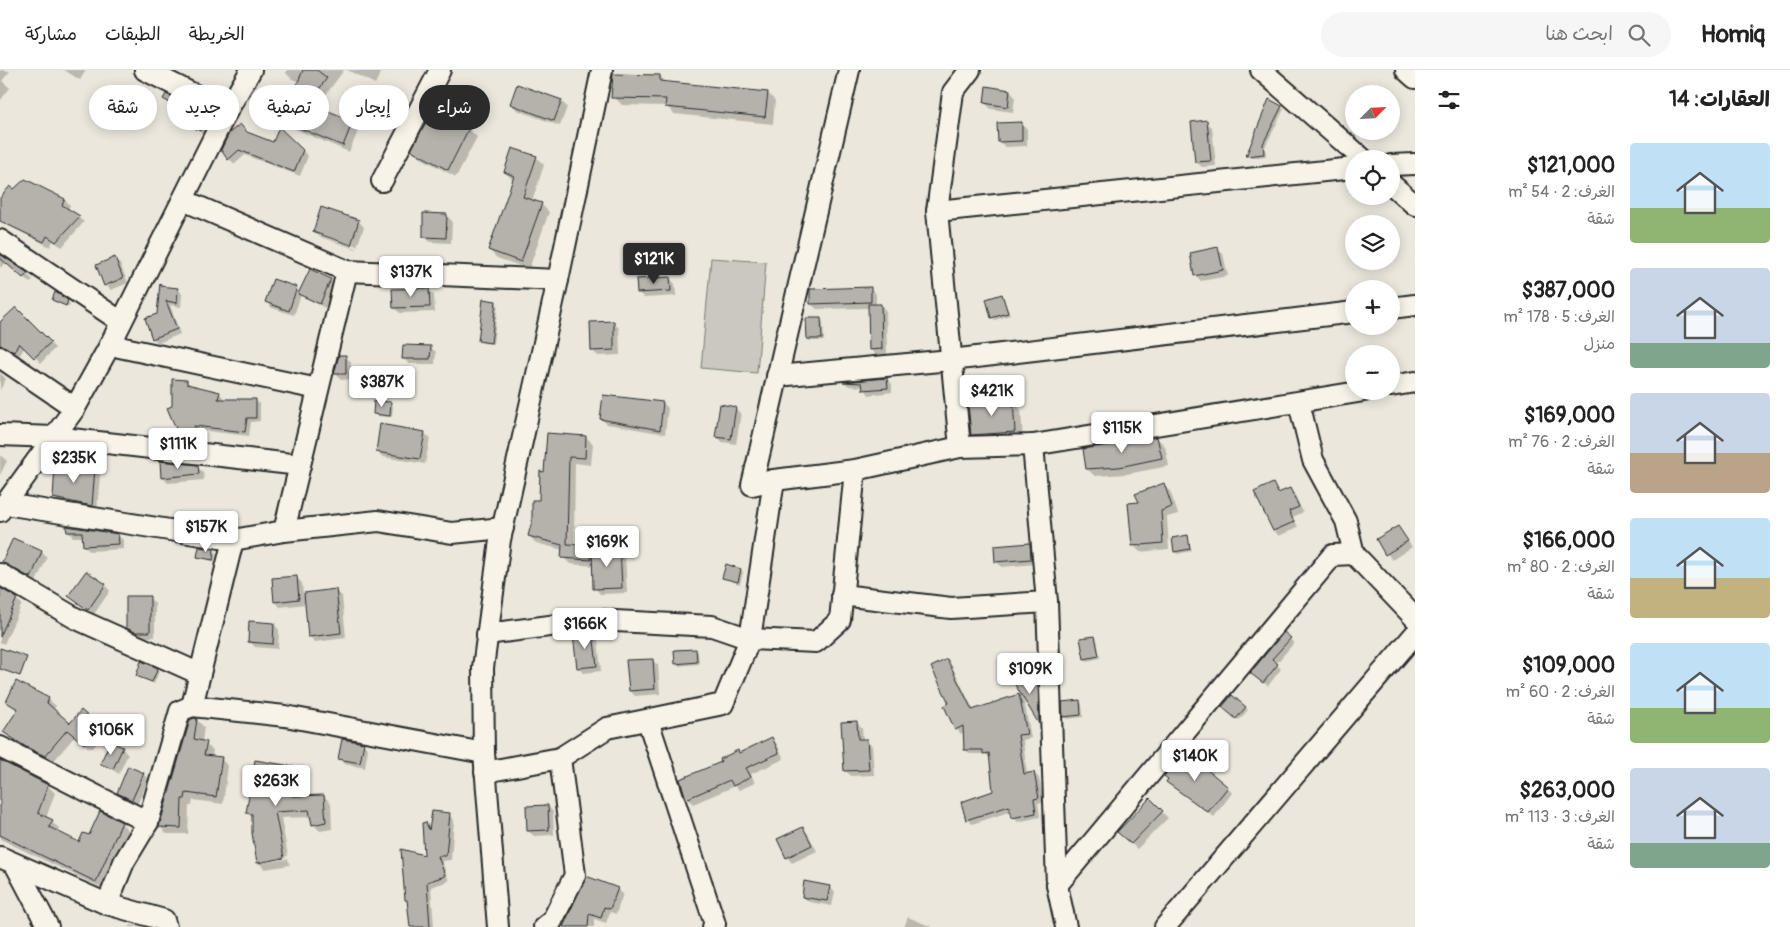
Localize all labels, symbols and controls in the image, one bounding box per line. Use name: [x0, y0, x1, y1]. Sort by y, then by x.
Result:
search box: [1321, 12, 1671, 57]
text: Homiq: [1701, 20, 1765, 49]
icon: search: [1625, 21, 1653, 49]
text: ابحث هنا: [1545, 22, 1613, 46]
text: مشاركة: [25, 23, 77, 46]
text: الطبقات: [105, 23, 161, 46]
text: الخريطة: [189, 23, 245, 46]
chip: شقة: [89, 85, 157, 130]
chip: جديد: [167, 85, 239, 130]
chip: تصفية: [249, 85, 329, 130]
chip: إيجار: [339, 85, 409, 130]
chip: شراء: [419, 85, 490, 130]
north arrow: [1345, 85, 1400, 140]
map controls: [1345, 85, 1400, 400]
icon: filters: [1435, 86, 1463, 114]
text: العقارات: 14: [1669, 86, 1770, 113]
button: locate: [1345, 150, 1400, 205]
text: $121,000: [1527, 152, 1615, 179]
icon: home: [1670, 163, 1730, 223]
text: الغرف: 2 · 54 m²: [1508, 182, 1615, 202]
text: شقة: [1587, 209, 1615, 229]
button: layers: [1345, 215, 1400, 270]
pin: $121K: [619, 242, 689, 285]
text: $121K: [634, 249, 674, 269]
pin: $137K: [376, 256, 446, 298]
text: $137K: [390, 262, 432, 282]
text: $387,000: [1522, 277, 1615, 304]
button: +: [1345, 280, 1400, 335]
icon: home: [1670, 288, 1730, 348]
text: الغرف: 5 · 178 m²: [1504, 307, 1615, 327]
text: منزل: [1583, 334, 1615, 354]
button: −: [1345, 345, 1400, 400]
pin: $387K: [347, 366, 417, 408]
text: $387K: [360, 372, 404, 392]
pin: $421K: [957, 374, 1027, 417]
text: $421K: [971, 381, 1013, 401]
text: $169,000: [1524, 402, 1615, 429]
pin: $115K: [1087, 412, 1157, 454]
icon: home: [1670, 413, 1730, 473]
text: $115K: [1102, 418, 1142, 438]
pin: $111K: [143, 428, 213, 470]
text: الغرف: 2 · 76 m²: [1508, 432, 1615, 452]
text: $111K: [159, 434, 197, 454]
pin: $235K: [39, 442, 109, 484]
text: $235K: [52, 448, 96, 468]
text: شقة: [1587, 459, 1615, 479]
pin: $157K: [171, 510, 241, 553]
text: $157K: [185, 517, 227, 537]
pin: $169K: [572, 526, 642, 568]
text: $166,000: [1523, 527, 1615, 554]
text: $169K: [586, 532, 628, 552]
icon: home: [1670, 538, 1730, 598]
text: الغرف: 2 · 80 m²: [1507, 557, 1615, 577]
text: شقة: [1587, 584, 1615, 604]
pin: $166K: [550, 608, 620, 650]
text: $166K: [563, 614, 607, 634]
pin: $109K: [995, 652, 1065, 695]
text: $109,000: [1522, 652, 1615, 679]
text: $109K: [1008, 659, 1052, 679]
icon: home: [1670, 663, 1730, 723]
text: الغرف: 2 · 60 m²: [1506, 682, 1615, 702]
text: شقة: [1587, 709, 1615, 729]
pin: $106K: [76, 714, 146, 756]
text: $106K: [89, 720, 133, 740]
pin: $140K: [1160, 740, 1230, 782]
text: $140K: [1173, 746, 1217, 766]
pin: $263K: [241, 764, 311, 807]
text: $263K: [253, 771, 299, 791]
text: $263,000: [1520, 777, 1615, 804]
icon: home: [1670, 788, 1730, 848]
text: الغرف: 3 · 113 m²: [1505, 807, 1615, 827]
text: شقة: [1587, 834, 1615, 854]

